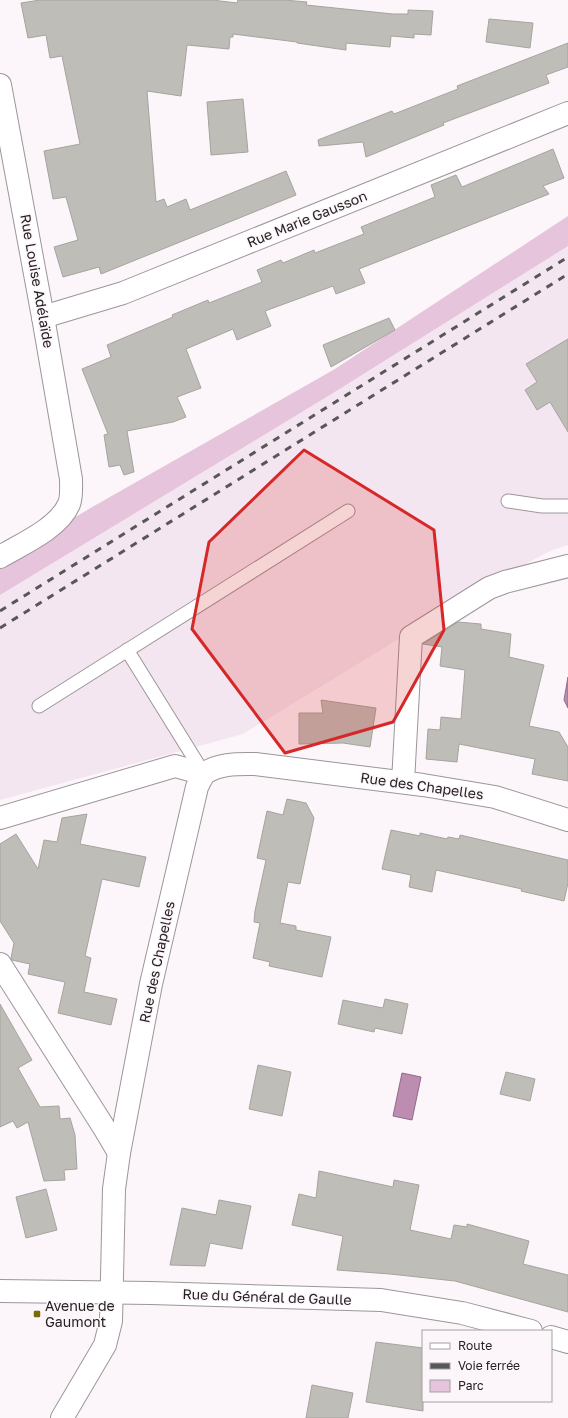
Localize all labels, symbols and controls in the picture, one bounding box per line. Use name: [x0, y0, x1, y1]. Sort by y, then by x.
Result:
street label: Rue Marie Gausson: [244, 187, 369, 250]
street label: Rue Louise Adélaïde: [17, 213, 58, 349]
street label: Rue des Chapelles: [359, 768, 485, 803]
street label: Rue des Chapelles: [135, 899, 178, 1024]
street label: Rue du Général de Gaulle: [182, 1285, 352, 1308]
place label: Avenue de Gaumont: [45, 1297, 115, 1330]
marker: Avenue de Gaumont: [32, 1309, 42, 1319]
legend: [422, 1330, 552, 1402]
text: Route: [458, 1338, 492, 1353]
text: Voie ferrée: [458, 1358, 520, 1373]
text: Parc: [458, 1378, 484, 1393]

